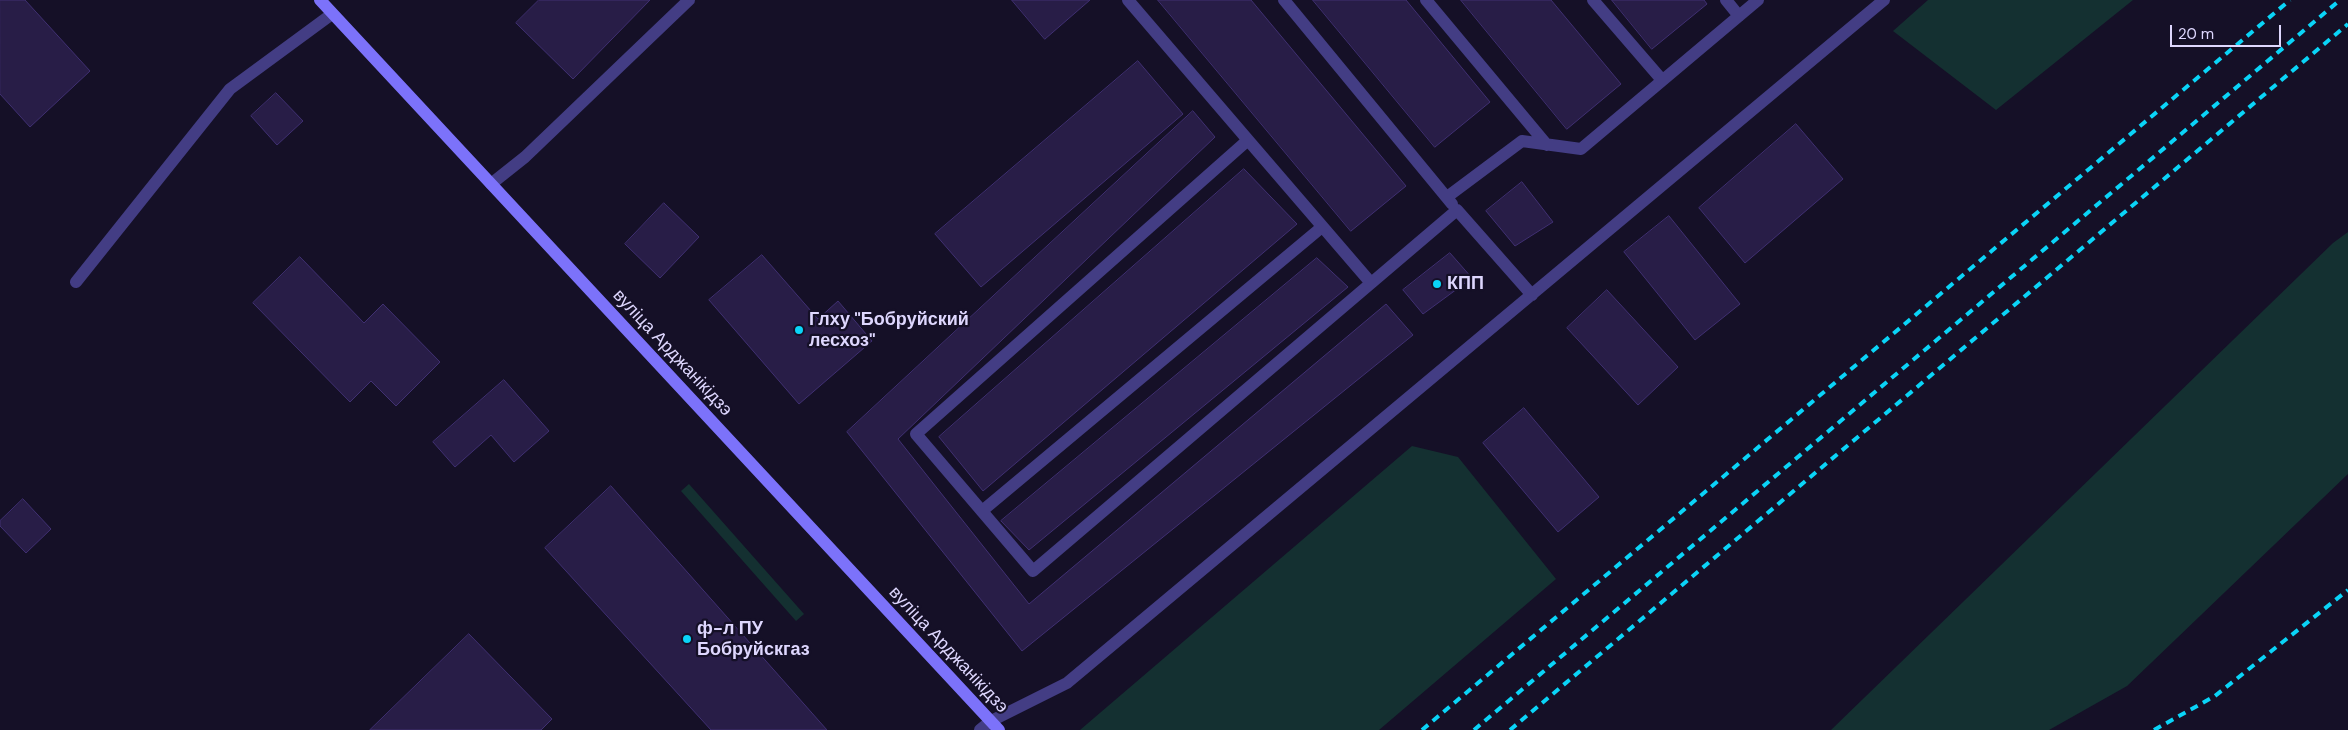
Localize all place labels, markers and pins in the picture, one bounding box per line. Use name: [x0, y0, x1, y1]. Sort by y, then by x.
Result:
place label: КПП: [1447, 273, 1484, 295]
marker: КПП: [1431, 278, 1443, 290]
place label: Глху "Бобруйский лесхоз": [809, 309, 969, 352]
marker: Глху "Бобруйский лесхоз": [793, 324, 805, 336]
place label: ф-л ПУ Бобруйскгаз: [697, 618, 810, 660]
marker: ф-л ПУ Бобруйскгаз: [681, 633, 693, 645]

